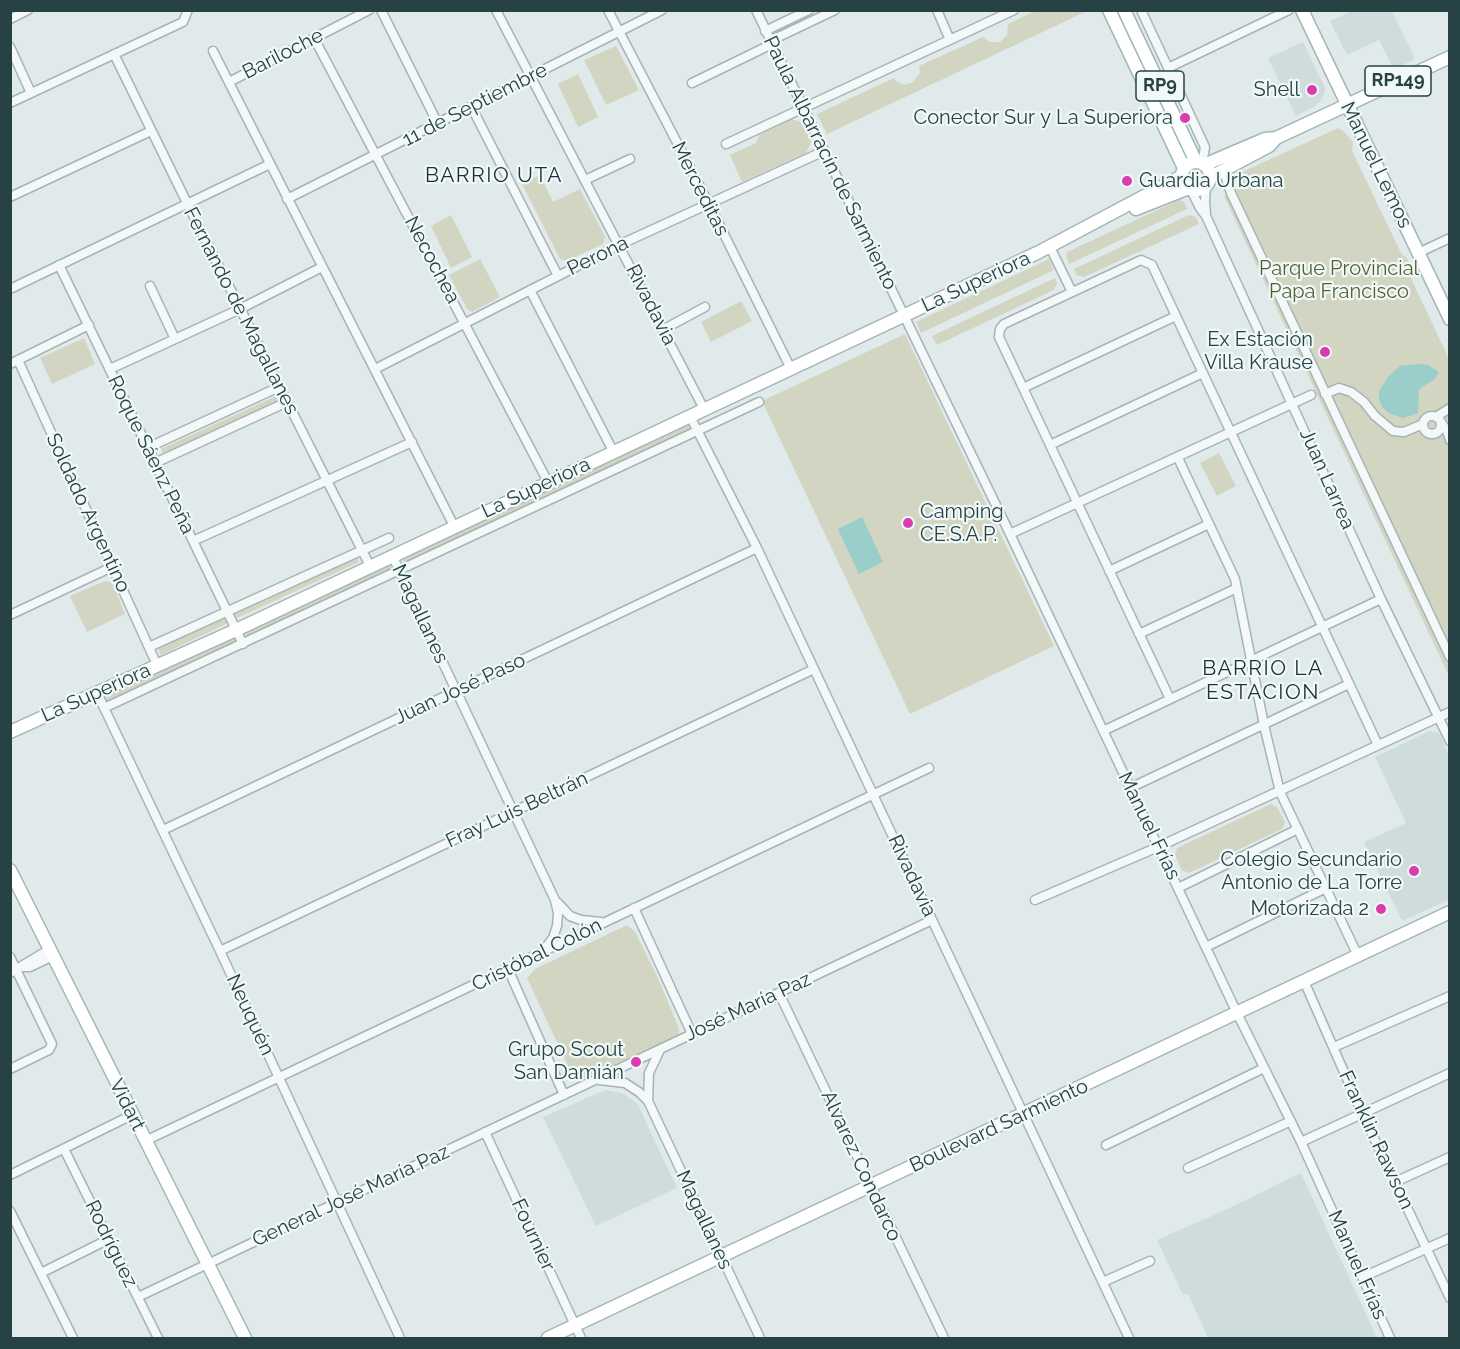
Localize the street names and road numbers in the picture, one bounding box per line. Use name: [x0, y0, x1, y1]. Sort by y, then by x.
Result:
street label: Bariloche: [239, 23, 327, 85]
street label: Paula Albarracín de Sarmiento: [758, 32, 902, 294]
street label: 11 de Septiembre: [398, 58, 552, 152]
road number: RP149: [1365, 66, 1431, 96]
road number: RP9: [1136, 71, 1184, 101]
street label: Manuel Lemos: [1335, 98, 1417, 232]
street label: Merceditas: [666, 138, 734, 240]
street label: Fernando de Magallanes: [178, 203, 304, 419]
street label: Necochea: [399, 212, 465, 308]
street label: Perona: [563, 231, 633, 281]
street label: La Superiora: [918, 246, 1034, 318]
street label: Rivadavia: [620, 261, 682, 349]
street label: Roque Sáenz Peña: [102, 372, 200, 538]
street label: Juan Larrea: [1294, 425, 1360, 533]
street label: Soldado Argentino: [41, 430, 135, 596]
street label: La Superiora: [478, 452, 594, 524]
street label: Magallanes: [387, 561, 453, 667]
street label: Juan José Paso: [391, 648, 529, 730]
street label: La Superiora: [38, 658, 154, 728]
street label: Fray Luis Beltrán: [442, 767, 592, 853]
street label: Manuel Frías: [1113, 768, 1185, 884]
street label: Rivadavia: [883, 831, 941, 921]
street label: Cristóbal Colón: [468, 913, 606, 997]
street label: José María Paz: [681, 967, 815, 1047]
street label: Neuquén: [221, 971, 279, 1059]
street label: Franklin Rawson: [1333, 1067, 1419, 1213]
street label: Boulevard Sarmiento: [906, 1074, 1092, 1178]
street label: Vidart: [104, 1075, 150, 1135]
street label: Alvarez Condarco: [816, 1087, 906, 1245]
street label: General José María Paz: [249, 1140, 453, 1252]
street label: Magallanes: [671, 1167, 737, 1273]
street label: Fournier: [506, 1195, 560, 1275]
street label: Rodríguez: [80, 1196, 142, 1292]
street label: Manuel Frías: [1322, 1207, 1392, 1323]

